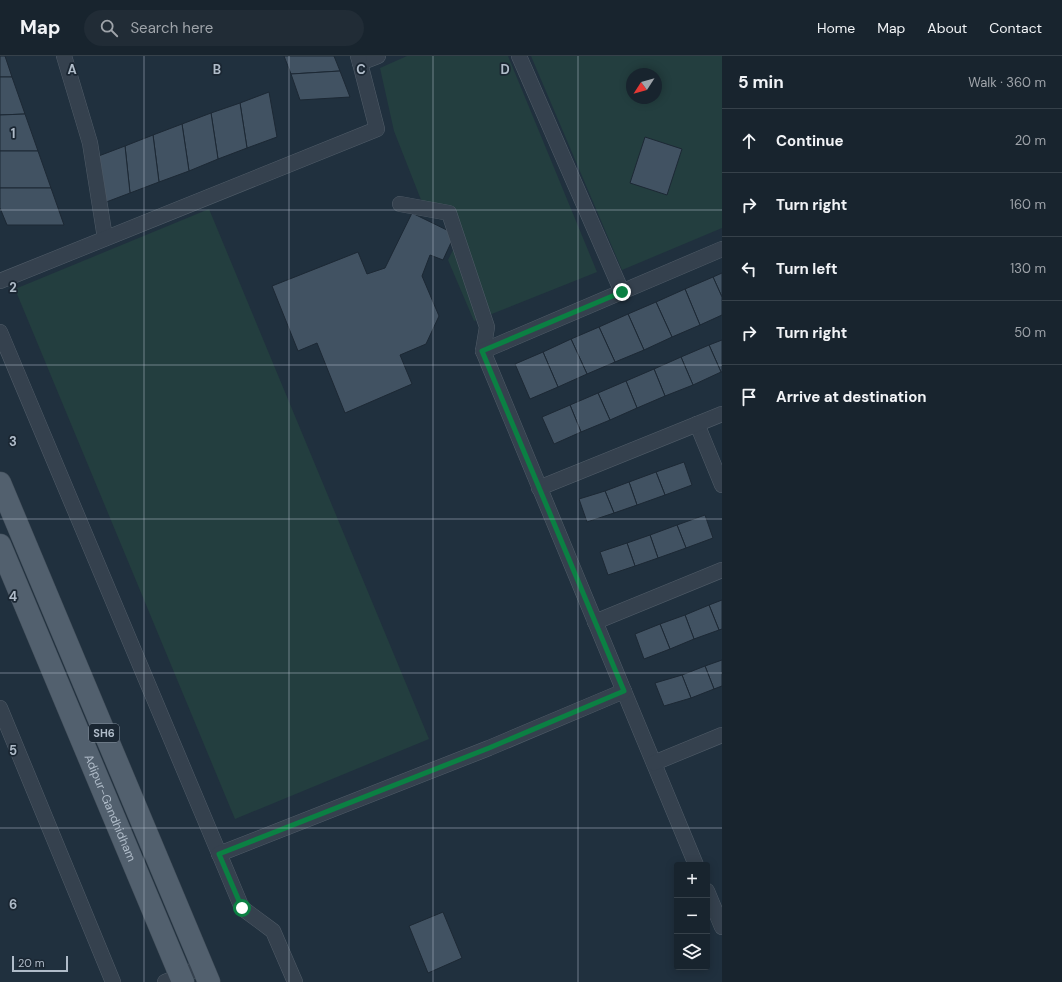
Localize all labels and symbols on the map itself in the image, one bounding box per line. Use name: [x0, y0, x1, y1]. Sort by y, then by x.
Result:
text: A: [67, 61, 77, 78]
text: B: [213, 61, 221, 78]
text: C: [356, 61, 366, 78]
text: D: [500, 61, 510, 78]
north arrow: [626, 68, 662, 104]
text: 1: [11, 125, 15, 142]
text: 2: [9, 279, 17, 296]
route end: [613, 283, 631, 301]
text: 3: [9, 433, 17, 450]
text: 4: [9, 588, 17, 605]
road number: SH6: [89, 724, 119, 742]
text: 5: [9, 742, 17, 759]
street label: Adipur-Gandhidham: [81, 752, 140, 864]
text: 6: [9, 896, 17, 913]
route start: [233, 899, 251, 917]
scale bar: [12, 954, 68, 973]

